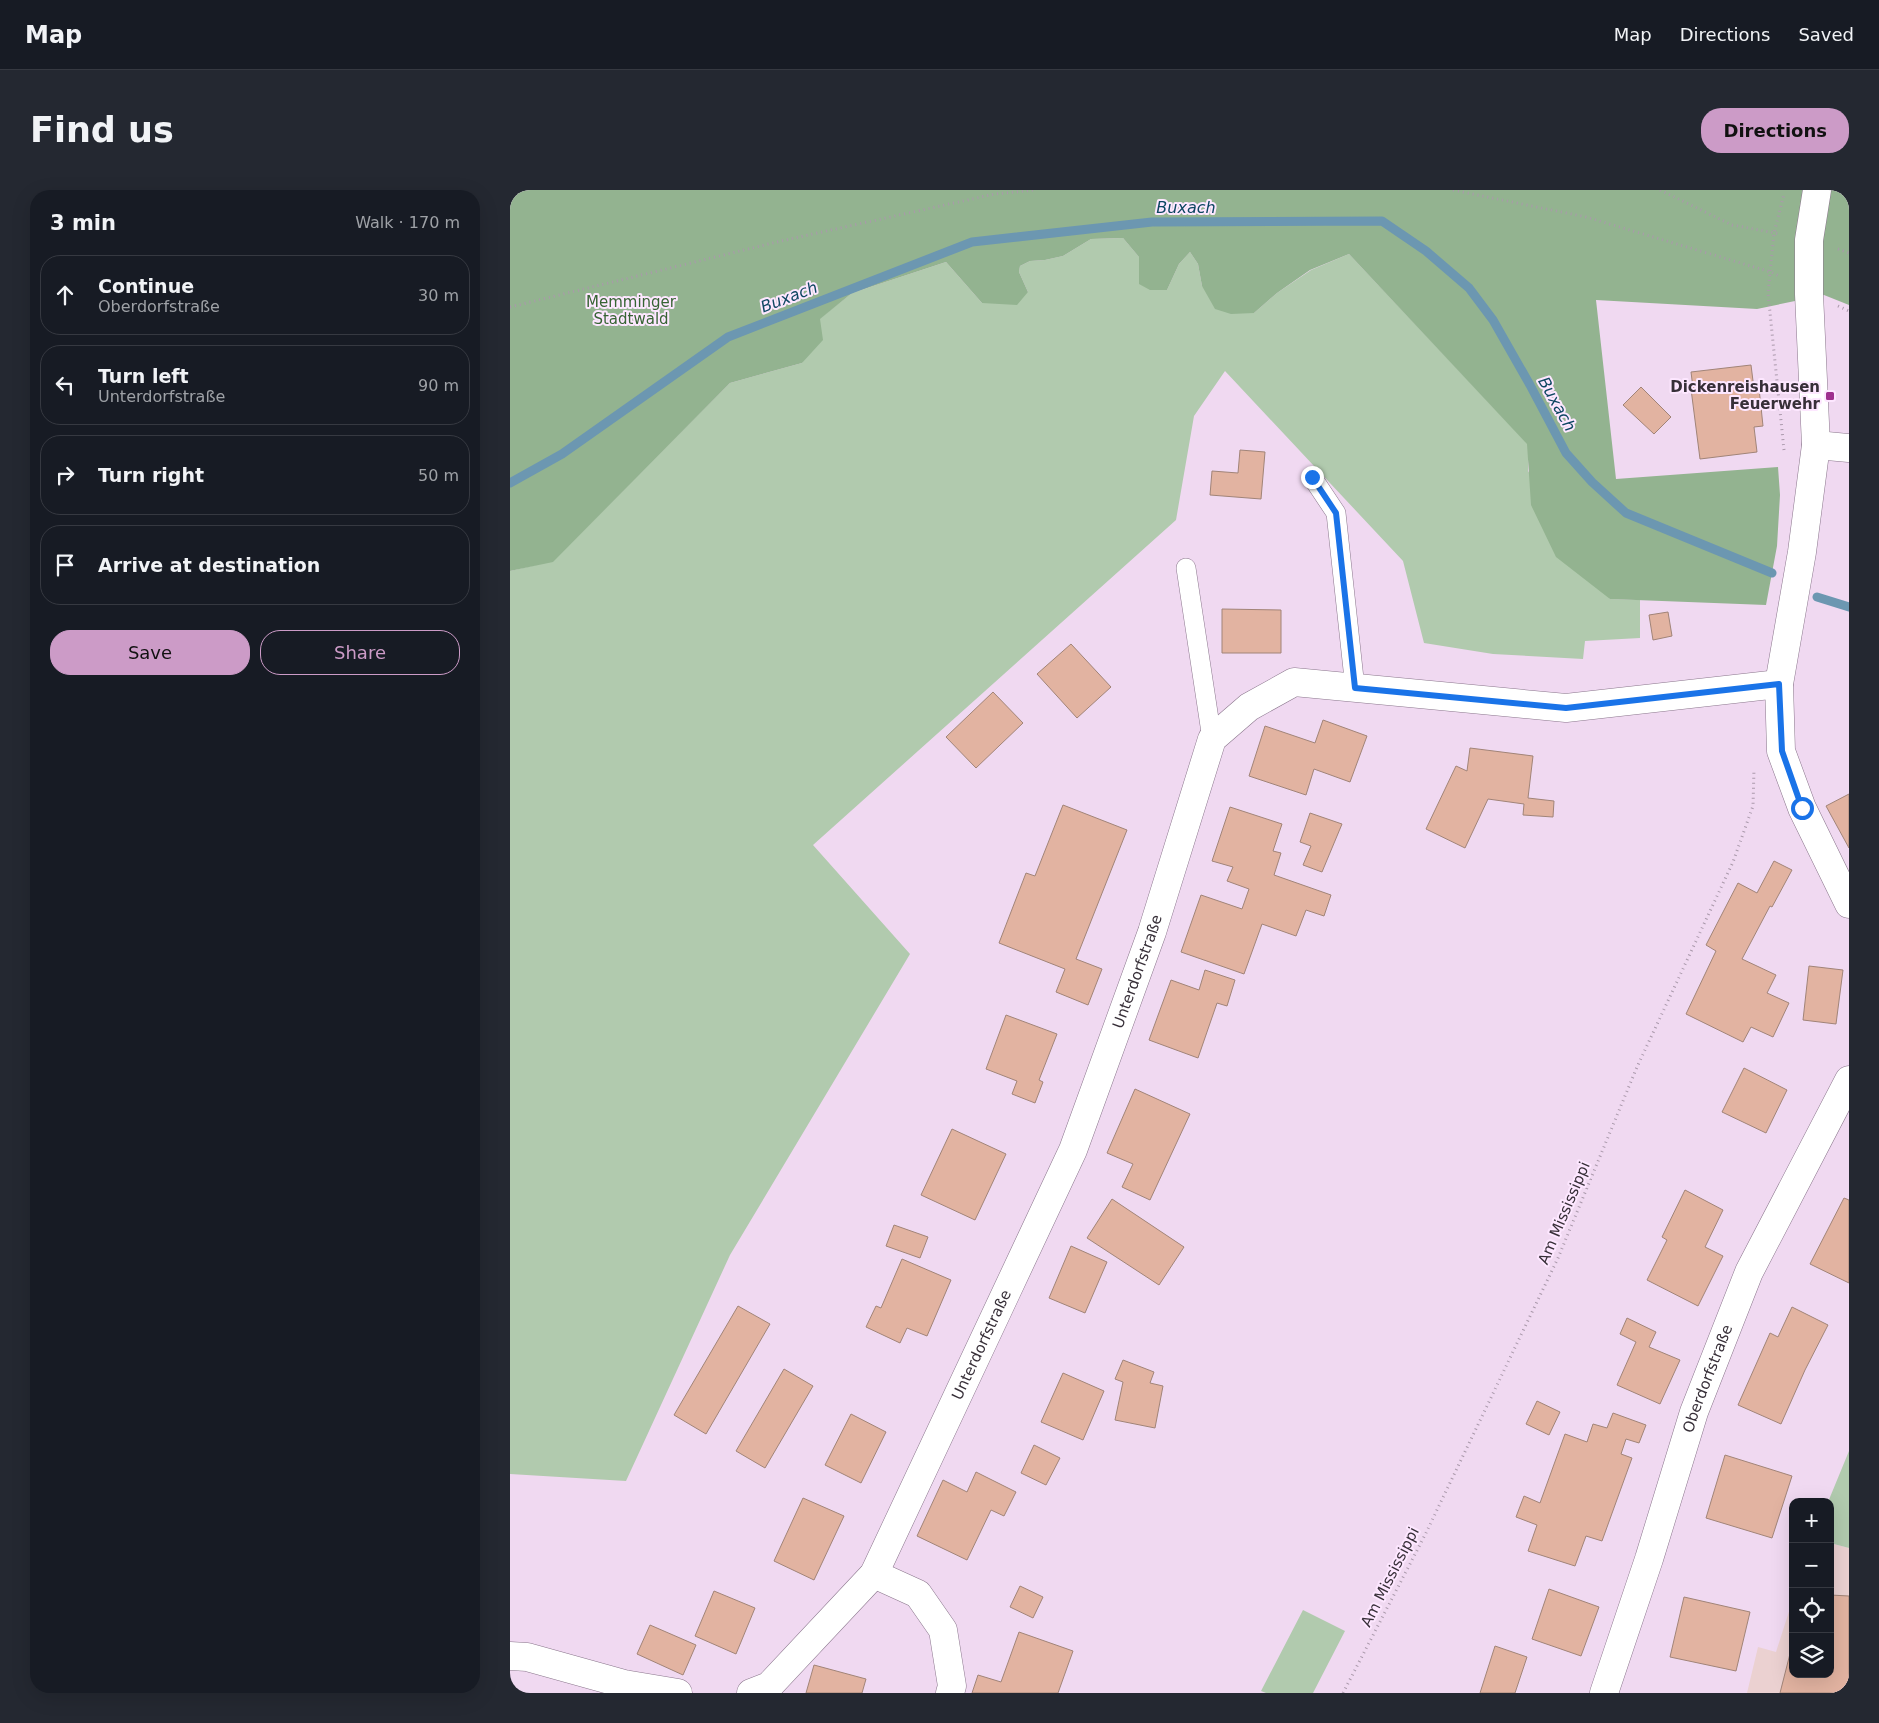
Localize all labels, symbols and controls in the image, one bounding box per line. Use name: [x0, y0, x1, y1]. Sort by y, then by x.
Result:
text: Map: [25, 21, 82, 49]
text: Map: [1614, 24, 1652, 45]
text: Directions: [1680, 24, 1770, 45]
text: Saved: [1798, 24, 1854, 45]
button: Directions: [1701, 108, 1849, 153]
text: Find us: [30, 110, 174, 150]
water label: Buxach: [1156, 198, 1216, 217]
text: 3 min: [50, 211, 116, 235]
text: Walk · 170 m: [355, 213, 460, 232]
text: Continue: [98, 275, 194, 297]
water label: Buxach: [758, 278, 820, 316]
icon: ahead: [51, 281, 79, 309]
text: 30 m: [418, 286, 459, 305]
park label: Memminger Stadtwald: [586, 293, 677, 328]
text: Oberdorfstraße: [98, 297, 220, 316]
text: Turn left: [98, 365, 189, 387]
icon: left: [51, 371, 79, 399]
water label: Buxach: [1534, 373, 1580, 435]
text: 90 m: [418, 376, 459, 395]
place label: Dickenreishausen Feuerwehr: [1670, 378, 1821, 413]
text: Unterdorfstraße: [98, 387, 225, 406]
marker: Dickenreishausen Feuerwehr: [1824, 390, 1836, 402]
icon: right: [51, 461, 79, 489]
text: Turn right: [98, 464, 204, 486]
text: 50 m: [418, 466, 459, 485]
route end: [1301, 466, 1324, 489]
icon: arrive: [51, 551, 79, 579]
text: Arrive at destination: [98, 554, 320, 576]
button: Save: [50, 630, 250, 675]
button: Share: [260, 630, 460, 675]
route start: [1791, 797, 1814, 820]
street label: Unterdorfstraße: [1109, 912, 1166, 1031]
street label: Am Mississippi: [1534, 1159, 1594, 1267]
street label: Unterdorfstraße: [948, 1287, 1015, 1403]
street label: Oberdorfstraße: [1679, 1322, 1736, 1435]
map controls: [1789, 1498, 1834, 1678]
button: +: [1789, 1498, 1834, 1543]
street label: Am Mississippi: [1357, 1524, 1423, 1630]
button: −: [1789, 1543, 1834, 1588]
button: locate: [1789, 1588, 1834, 1633]
button: layers: [1789, 1633, 1834, 1678]

